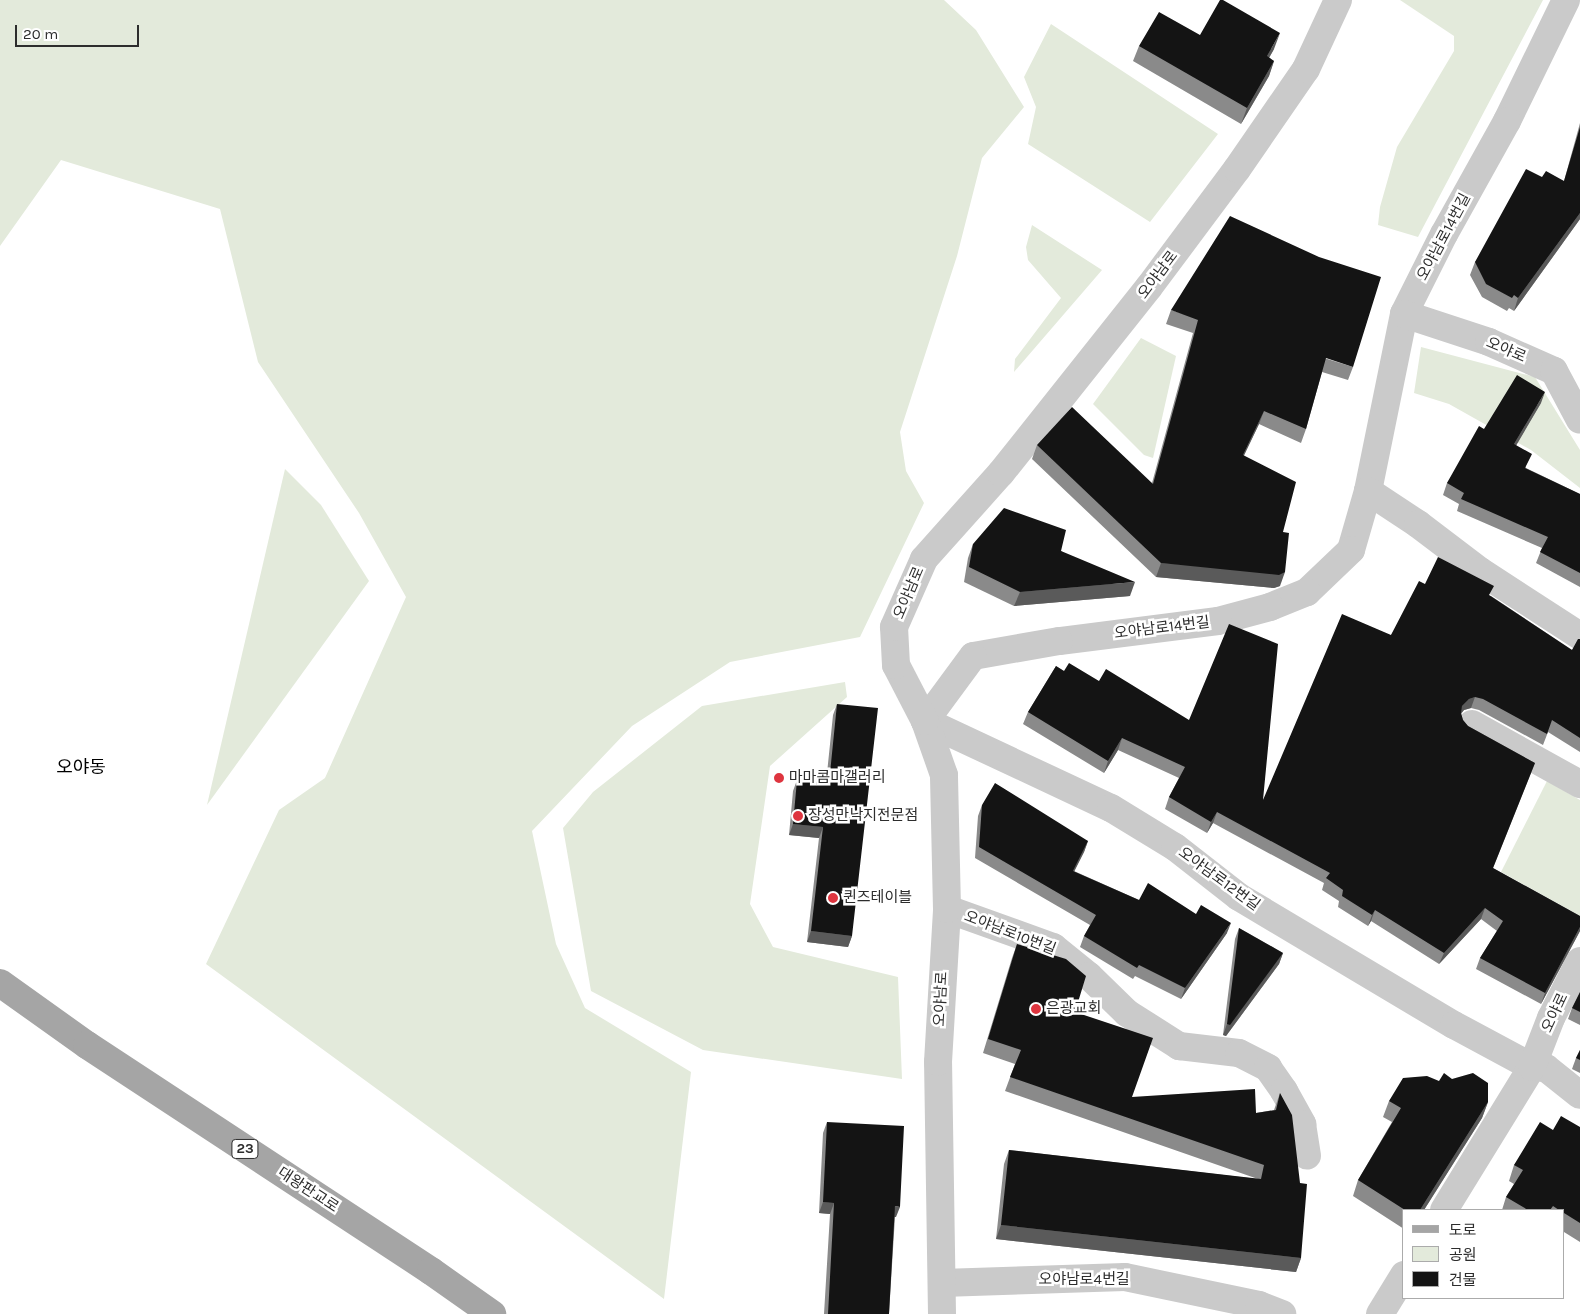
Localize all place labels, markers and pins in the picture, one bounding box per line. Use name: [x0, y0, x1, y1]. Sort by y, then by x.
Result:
place label: 마마콤마갤러리: [789, 769, 886, 787]
marker: 마마콤마갤러리: [773, 772, 785, 784]
place label: 장성만낙지전문점: [808, 807, 918, 825]
marker: 장성만낙지전문점: [792, 810, 804, 822]
place label: 퀸즈테이블: [843, 889, 912, 907]
marker: 퀸즈테이블: [827, 892, 839, 904]
place label: 은광교회: [1046, 1000, 1101, 1018]
marker: 은광교회: [1030, 1003, 1042, 1015]

